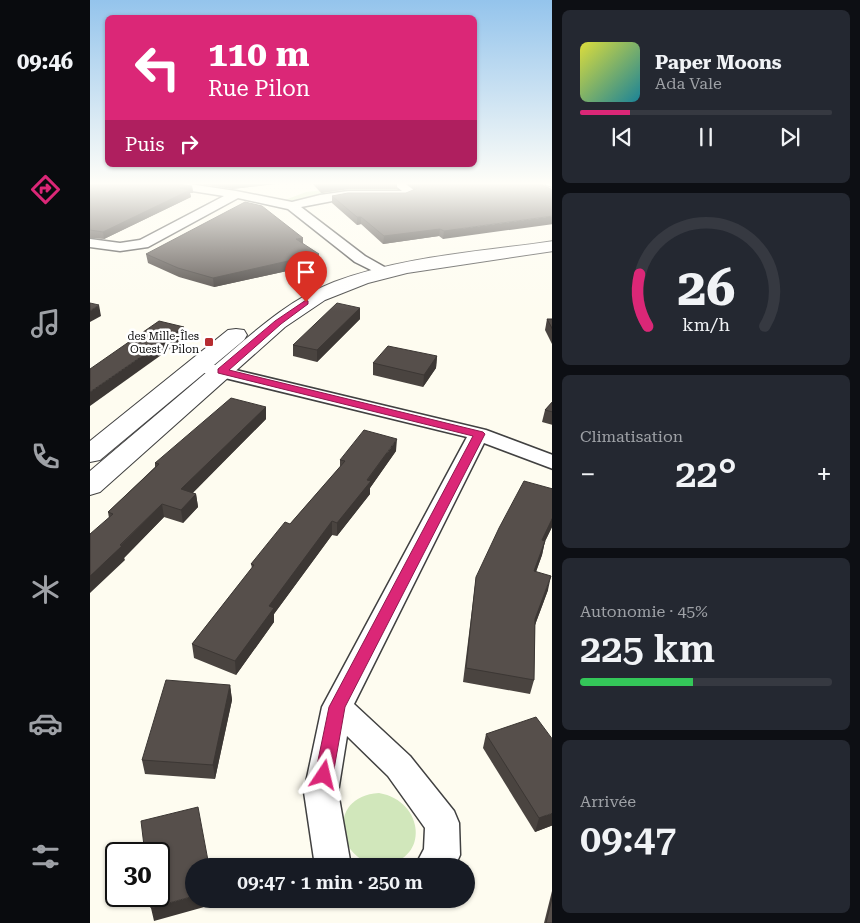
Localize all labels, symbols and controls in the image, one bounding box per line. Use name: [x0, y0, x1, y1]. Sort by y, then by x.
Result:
text: 110 m: [208, 34, 309, 75]
icon: left: [125, 35, 190, 100]
text: 09:46: [17, 49, 73, 74]
text: Paper Moons: [655, 51, 782, 74]
text: Ada Vale: [655, 74, 722, 93]
text: Rue Pilon: [208, 76, 310, 101]
icon: previous: [608, 123, 636, 151]
icon: pause: [692, 123, 720, 151]
icon: next: [776, 123, 804, 151]
icon: right: [175, 130, 203, 158]
text: Puis: [125, 133, 165, 156]
icon: directions: [28, 172, 63, 207]
pin: [285, 251, 327, 302]
text: 26: [677, 257, 735, 318]
icon: arrive: [292, 258, 320, 286]
icon: music: [28, 306, 63, 341]
text: km/h: [682, 314, 730, 335]
place label: des Mille-Îles Ouest / Pilon: [127, 329, 199, 356]
marker: des Mille-Îles Ouest / Pilon: [203, 336, 215, 348]
text: Climatisation: [580, 427, 683, 446]
icon: phone: [28, 439, 63, 474]
text: 22°: [675, 452, 737, 496]
text: −: [580, 458, 596, 491]
text: +: [816, 458, 832, 491]
icon: climate: [28, 572, 63, 607]
text: Autonomie · 45%: [580, 602, 708, 621]
text: 225 km: [580, 627, 715, 671]
icon: car: [28, 706, 63, 741]
position arrow: [297, 748, 349, 800]
text: Arrivée: [580, 792, 636, 811]
text: 09:47: [580, 817, 676, 861]
icon: filters: [28, 839, 63, 874]
speed limit sign: 30: [105, 842, 170, 907]
text: 09:47 · 1 min · 250 m: [237, 871, 423, 894]

